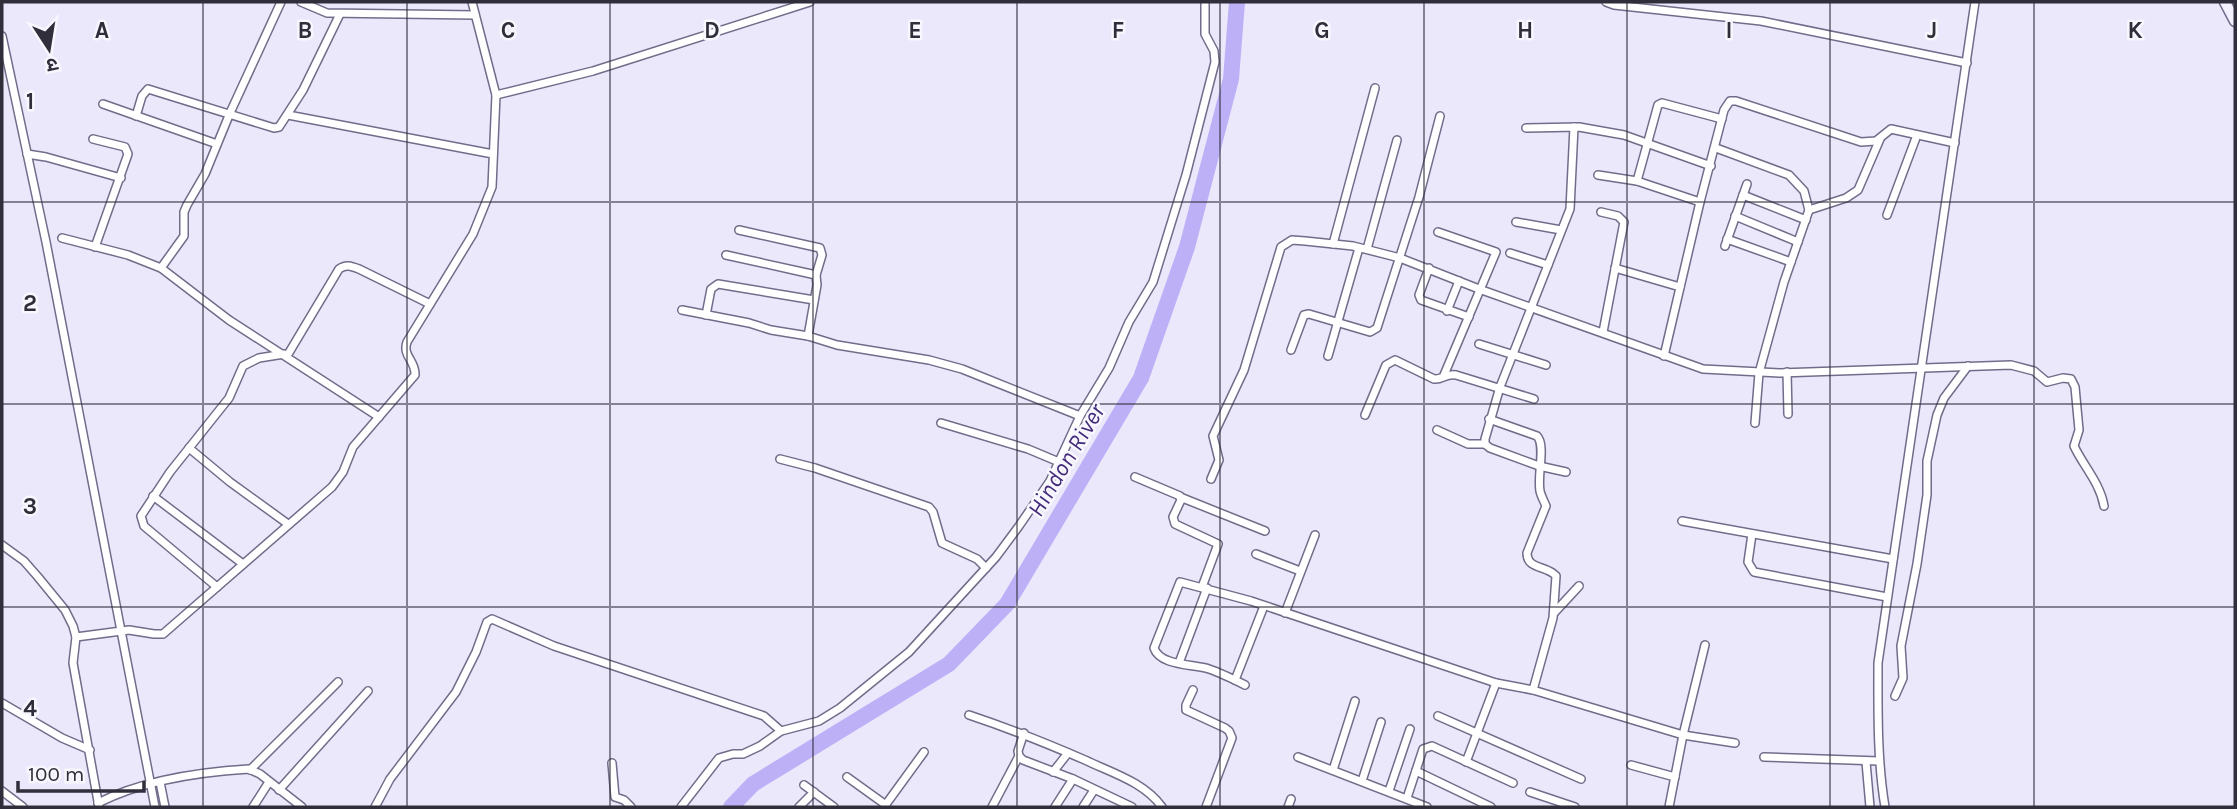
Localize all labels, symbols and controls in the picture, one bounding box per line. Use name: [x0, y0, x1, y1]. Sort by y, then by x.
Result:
north arrow: [14, 14, 84, 84]
text: A: [95, 17, 109, 44]
text: B: [298, 17, 312, 44]
text: C: [501, 17, 515, 44]
text: D: [704, 17, 720, 44]
text: E: [908, 17, 922, 44]
text: F: [1112, 17, 1124, 44]
text: G: [1314, 17, 1330, 44]
text: H: [1517, 17, 1533, 44]
text: I: [1725, 17, 1733, 44]
text: J: [1927, 17, 1937, 44]
text: K: [2127, 17, 2143, 44]
text: उ: [44, 53, 60, 77]
text: 1: [26, 88, 34, 115]
text: 2: [23, 290, 37, 317]
water label: Hindon River: [1021, 398, 1111, 521]
text: 3: [23, 493, 37, 520]
text: 4: [23, 695, 37, 722]
scale bar: [18, 750, 144, 794]
text: 100 m: [28, 762, 85, 786]

